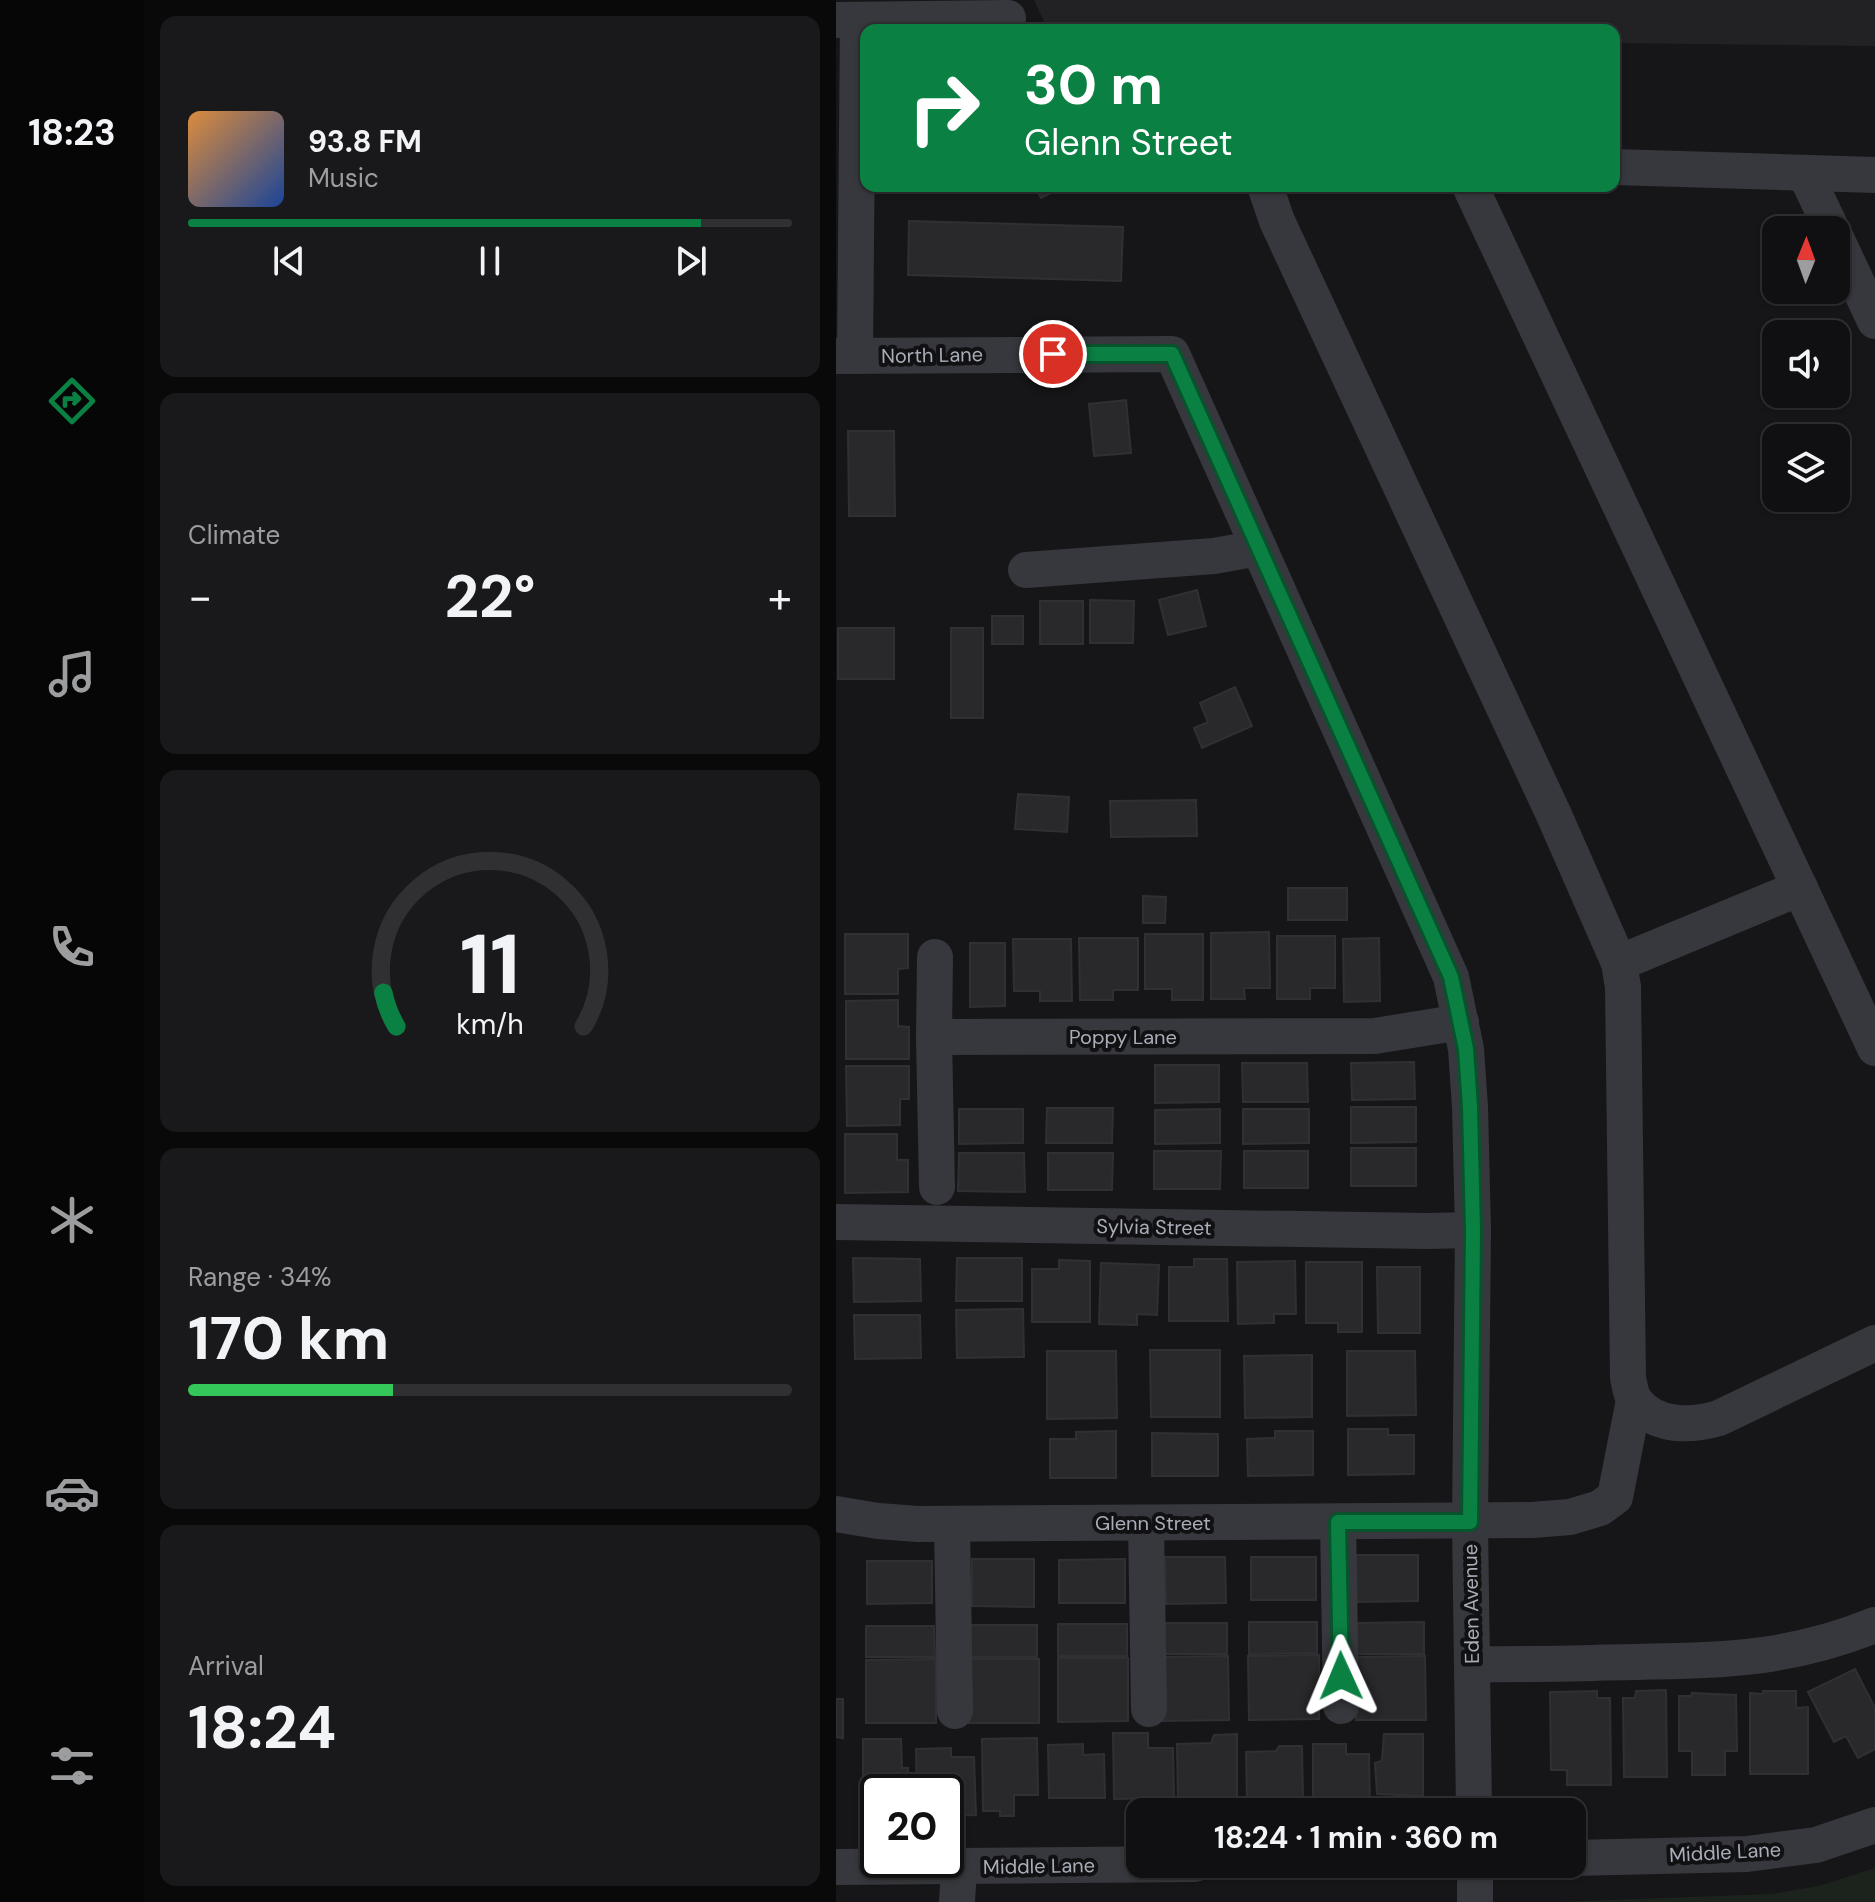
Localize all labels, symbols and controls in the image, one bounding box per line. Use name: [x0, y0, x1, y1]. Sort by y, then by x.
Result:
text: 30 m: [1024, 48, 1163, 121]
icon: right: [892, 56, 996, 160]
text: 18:23: [28, 109, 116, 156]
text: Glenn Street: [1024, 119, 1233, 166]
text: 93.8 FM: [308, 122, 422, 161]
text: Music: [308, 161, 379, 195]
north arrow: [1762, 216, 1850, 304]
map controls: [1762, 216, 1850, 512]
icon: previous: [267, 239, 311, 283]
icon: pause: [468, 239, 512, 283]
icon: next: [669, 239, 713, 283]
pin: [1019, 320, 1087, 388]
button: sound: [1762, 320, 1850, 408]
icon: arrive: [1031, 332, 1075, 376]
street label: North Lane: [881, 341, 983, 369]
icon: directions: [44, 373, 100, 429]
button: layers: [1762, 424, 1850, 512]
text: Climate: [188, 518, 280, 552]
text: 22°: [444, 557, 536, 636]
text: −: [188, 568, 212, 626]
text: +: [768, 568, 792, 626]
icon: music: [44, 646, 100, 702]
text: 11: [460, 910, 520, 1019]
icon: phone: [44, 919, 100, 975]
text: km/h: [456, 1006, 524, 1043]
street label: Poppy Lane: [1069, 1024, 1177, 1050]
icon: climate: [44, 1192, 100, 1248]
street label: Sylvia Street: [1096, 1213, 1212, 1241]
text: Range · 34%: [188, 1260, 331, 1294]
text: 170 km: [188, 1299, 389, 1378]
icon: car: [44, 1465, 100, 1521]
street label: Glenn Street: [1095, 1510, 1211, 1536]
street label: Eden Avenue: [1457, 1544, 1485, 1664]
position arrow: [1299, 1634, 1383, 1718]
text: Arrival: [188, 1649, 264, 1683]
text: 18:24: [188, 1688, 336, 1767]
icon: filters: [44, 1738, 100, 1794]
speed limit sign: 20: [860, 1774, 964, 1878]
text: 18:24 · 1 min · 360 m: [1214, 1818, 1498, 1857]
street label: Middle Lane: [1668, 1836, 1782, 1868]
street label: Middle Lane: [983, 1852, 1095, 1880]

